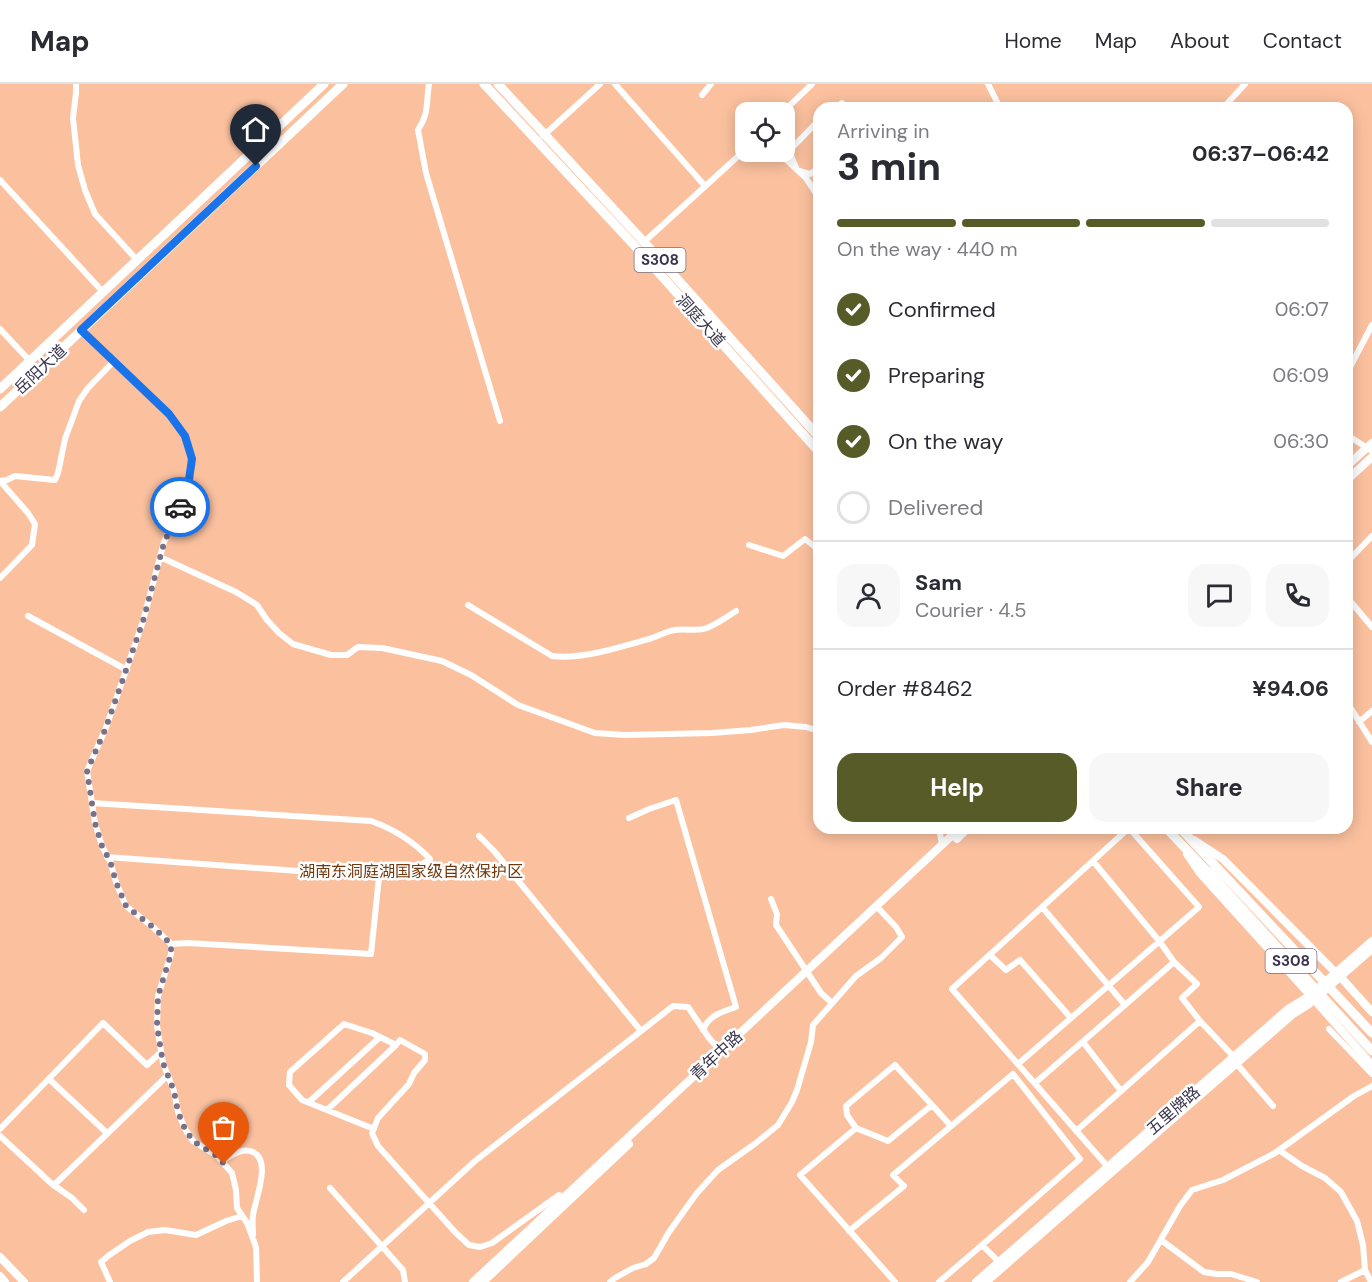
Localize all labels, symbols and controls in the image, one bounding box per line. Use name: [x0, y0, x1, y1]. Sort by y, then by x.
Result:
text: Map: [30, 23, 90, 60]
text: Home: [1004, 27, 1062, 55]
text: Map: [1095, 27, 1137, 55]
text: About: [1170, 27, 1230, 55]
text: Contact: [1263, 27, 1342, 55]
map controls: [735, 102, 795, 162]
button: locate: [735, 102, 795, 162]
pin: [230, 104, 281, 166]
icon: home: [239, 113, 272, 146]
text: Arriving in: [837, 118, 929, 144]
text: 06:37–06:42: [1192, 139, 1329, 168]
text: 3 min: [837, 141, 941, 192]
text: On the way · 440 m: [837, 236, 1018, 262]
road number: S308: [634, 248, 686, 272]
street label: 洞庭大道: [671, 290, 730, 351]
icon: check: [837, 293, 870, 326]
text: Confirmed: [888, 295, 996, 324]
text: 06:07: [1275, 296, 1329, 322]
street label: 岳阳大道: [10, 340, 71, 399]
icon: check: [837, 359, 870, 392]
text: Preparing: [888, 361, 985, 390]
text: 06:09: [1272, 362, 1329, 388]
icon: check: [837, 425, 870, 458]
text: On the way: [888, 427, 1003, 456]
text: 06:30: [1273, 428, 1329, 454]
courier: [150, 477, 210, 537]
icon: car: [164, 491, 197, 524]
text: Delivered: [888, 493, 983, 522]
button: person: [837, 564, 900, 627]
button: chat: [1188, 564, 1251, 627]
button: phone: [1266, 564, 1329, 627]
text: Sam: [915, 568, 962, 597]
text: Courier · 4.5: [915, 597, 1027, 623]
text: Order #8462: [837, 674, 972, 703]
text: ¥94.06: [1252, 674, 1329, 703]
button: Help: [837, 753, 1077, 822]
button: Share: [1089, 753, 1329, 822]
park label: 湖南东洞庭湖国家级自然保护区: [299, 861, 523, 882]
road number: S308: [1266, 949, 1316, 973]
street label: 青年中路: [686, 1026, 747, 1085]
street label: 五里牌路: [1142, 1081, 1204, 1139]
pin: [198, 1102, 249, 1164]
icon: bag: [207, 1111, 240, 1144]

